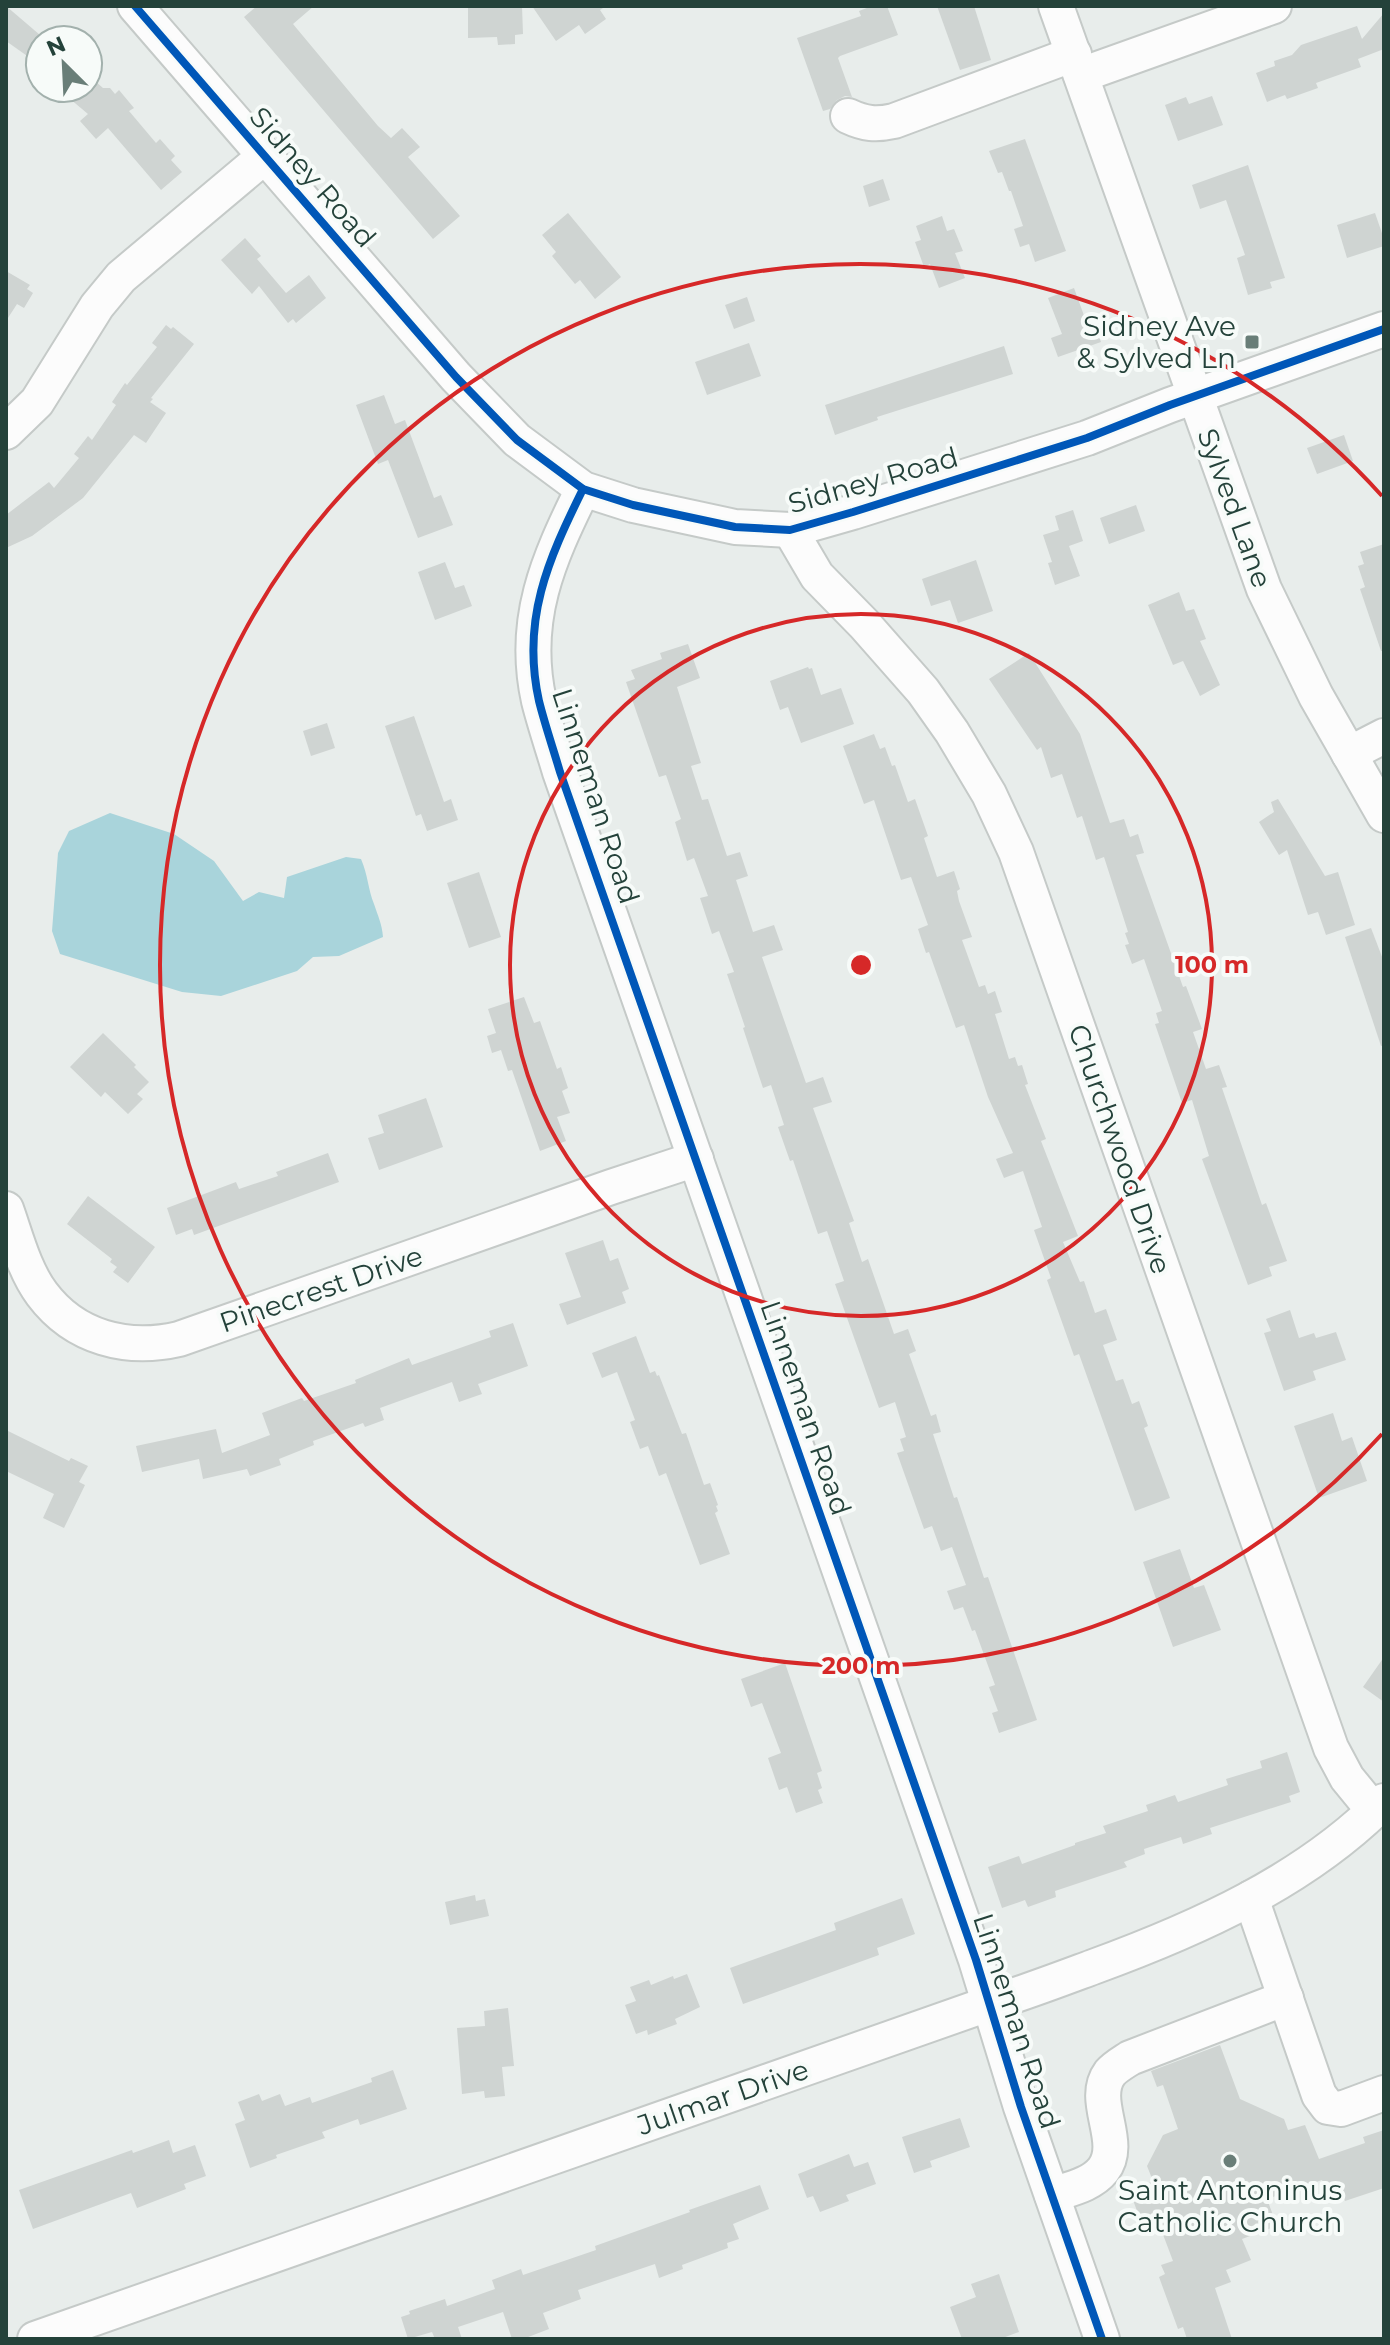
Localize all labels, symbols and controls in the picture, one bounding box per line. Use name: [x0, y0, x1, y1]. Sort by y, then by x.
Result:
north arrow: [24, 24, 104, 104]
text: N: [42, 30, 70, 62]
street label: Sidney Road: [243, 100, 383, 254]
place label: Sidney Ave & Sylved Ln: [1077, 309, 1236, 375]
marker: Sidney Ave & Sylved Ln: [1243, 333, 1261, 351]
street label: Sylved Lane: [1191, 424, 1279, 592]
street label: Sidney Road: [784, 440, 962, 520]
street label: Linneman Road: [545, 684, 647, 908]
text: 100 m: [1175, 950, 1249, 979]
centre of rings: [847, 951, 875, 979]
street label: Churchwood Drive: [1061, 1020, 1179, 1278]
street label: Pinecrest Drive: [215, 1238, 427, 1340]
street label: Linneman Road: [753, 1296, 859, 1520]
text: 200 m: [822, 1651, 900, 1680]
street label: Linneman Road: [966, 1909, 1068, 2133]
street label: Julmar Drive: [632, 2052, 813, 2142]
marker: Saint Antoninus Catholic Church: [1221, 2152, 1239, 2170]
place label: Saint Antoninus Catholic Church: [1117, 2173, 1343, 2239]

